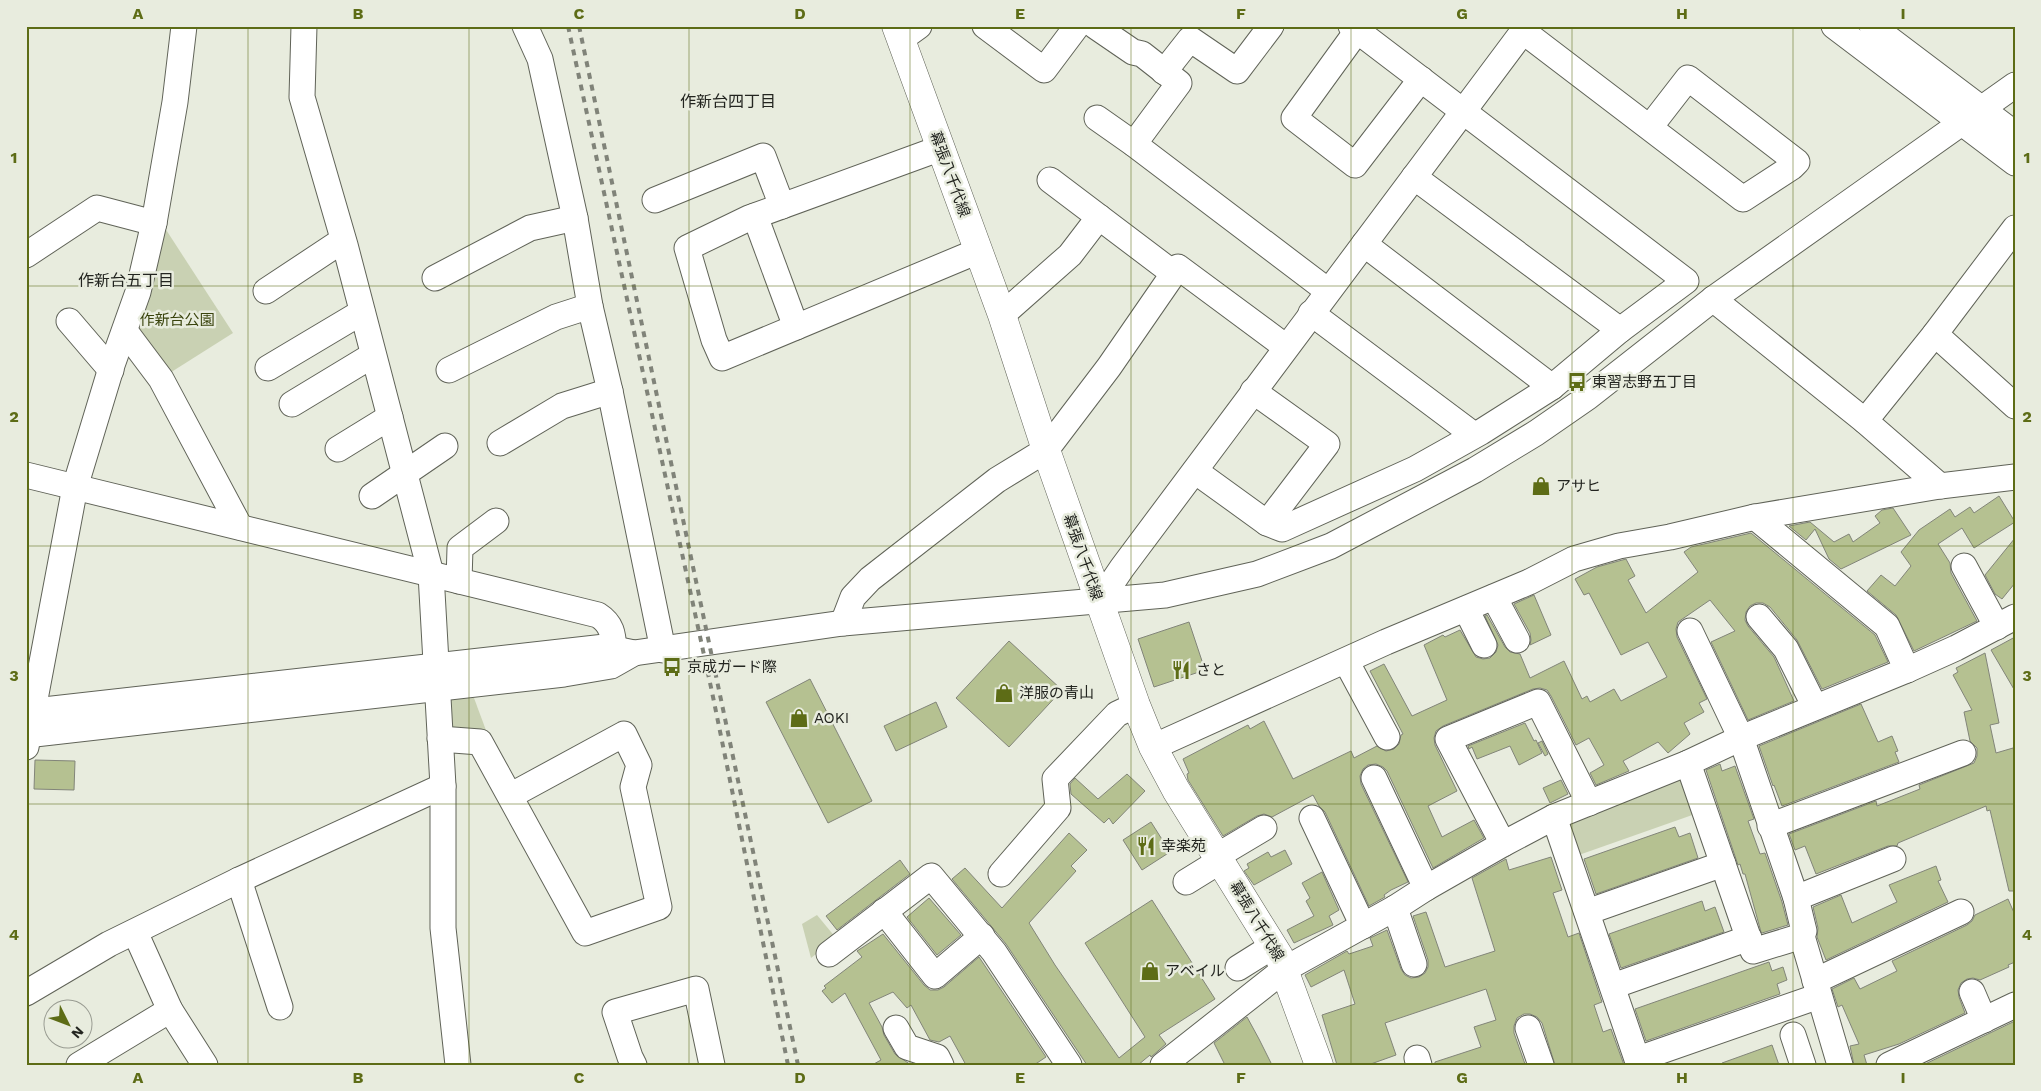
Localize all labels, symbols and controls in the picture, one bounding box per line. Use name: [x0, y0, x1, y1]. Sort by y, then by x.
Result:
text: A: [133, 4, 144, 23]
text: B: [353, 4, 364, 23]
text: C: [574, 4, 585, 23]
text: D: [794, 4, 806, 23]
text: E: [1015, 4, 1025, 23]
text: F: [1236, 4, 1246, 23]
text: G: [1456, 4, 1468, 23]
text: H: [1676, 4, 1688, 23]
text: I: [1900, 4, 1906, 23]
district label: 作新台四丁目: [680, 92, 776, 111]
street label: 幕張八千代線: [926, 129, 974, 219]
text: 1: [11, 148, 17, 167]
text: 1: [2024, 148, 2030, 167]
district label: 作新台五丁目: [78, 271, 174, 290]
park label: 作新台公園: [139, 311, 215, 329]
bus stop icon: 東習志野五丁目: [1566, 371, 1588, 393]
place label: 東習志野五丁目: [1592, 373, 1697, 391]
text: 2: [9, 407, 19, 426]
text: 2: [2022, 407, 2032, 426]
shop icon: アサヒ: [1530, 475, 1552, 497]
place label: アサヒ: [1556, 477, 1601, 495]
street label: 幕張八千代線: [1060, 512, 1106, 602]
bus stop icon: 京成ガード際: [661, 656, 683, 678]
place label: 京成ガード際: [687, 658, 777, 676]
restaurant icon: さと: [1170, 659, 1192, 681]
place label: さと: [1196, 661, 1226, 679]
text: 3: [9, 666, 19, 685]
text: 3: [2022, 666, 2032, 685]
shop icon: 洋服の青山: [993, 682, 1015, 704]
place label: 洋服の青山: [1019, 684, 1094, 702]
shop icon: AOKI: [788, 707, 810, 729]
place label: AOKI: [814, 709, 849, 727]
restaurant icon: 幸楽苑: [1135, 835, 1157, 857]
place label: 幸楽苑: [1161, 837, 1206, 855]
street label: 幕張八千代線: [1226, 878, 1288, 964]
text: 4: [9, 925, 19, 944]
text: 4: [2022, 925, 2032, 944]
shop icon: アベイル: [1139, 960, 1161, 982]
place label: アベイル: [1165, 962, 1225, 980]
north arrow: [42, 998, 92, 1048]
text: N: [68, 1023, 87, 1042]
text: A: [133, 1068, 144, 1087]
text: B: [353, 1068, 364, 1087]
text: C: [574, 1068, 585, 1087]
text: D: [794, 1068, 806, 1087]
text: E: [1015, 1068, 1025, 1087]
text: F: [1236, 1068, 1246, 1087]
text: G: [1456, 1068, 1468, 1087]
text: H: [1676, 1068, 1688, 1087]
text: I: [1900, 1068, 1906, 1087]

